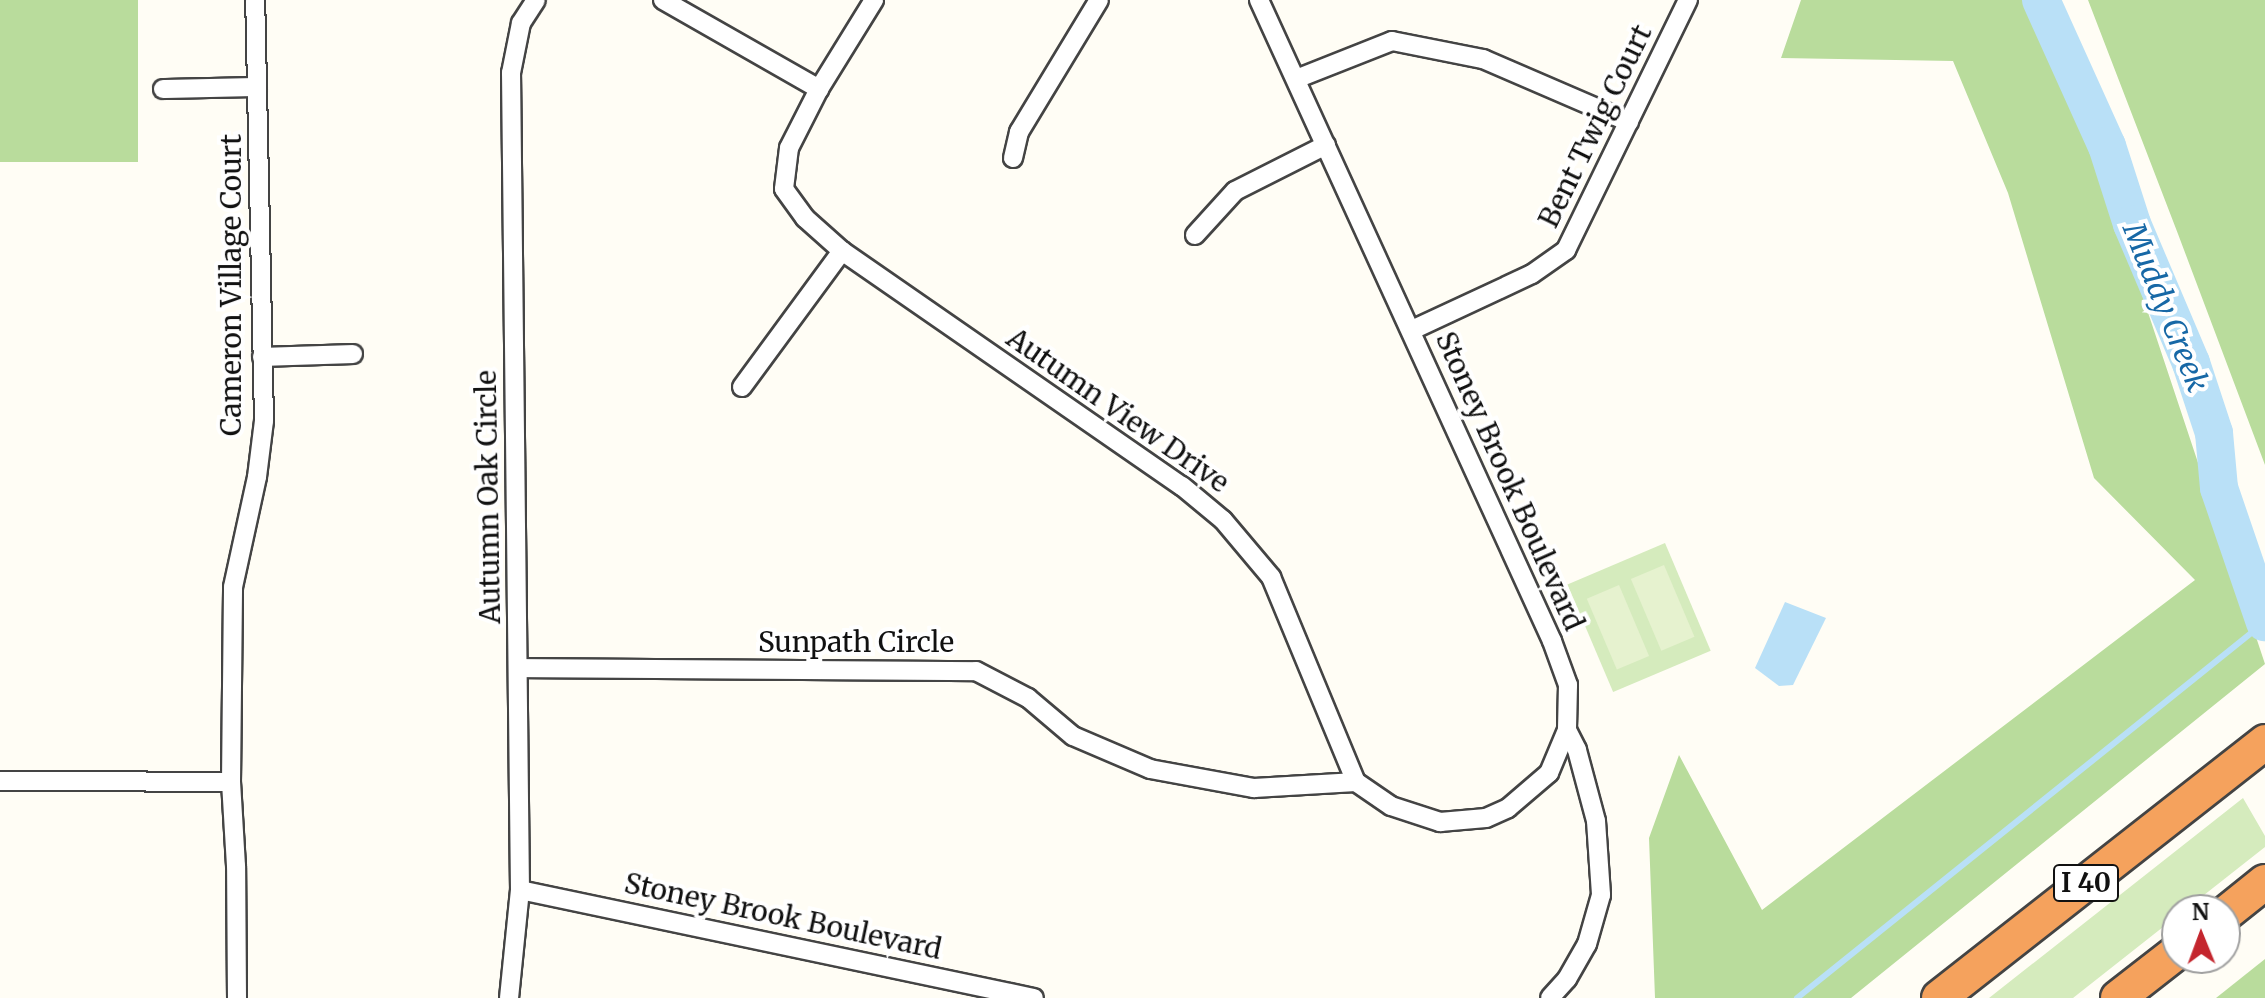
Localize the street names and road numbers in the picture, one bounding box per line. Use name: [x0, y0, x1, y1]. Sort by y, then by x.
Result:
street label: Bent Twig Court: [1531, 19, 1659, 233]
street label: Cameron Village Court: [214, 134, 248, 436]
street label: Autumn View Drive: [1001, 321, 1235, 499]
street label: Stoney Brook Boulevard: [1429, 326, 1591, 636]
street label: Autumn Oak Circle: [469, 370, 507, 624]
street label: Sunpath Circle: [758, 625, 954, 659]
road number: I 40: [2052, 861, 2120, 905]
street label: Stoney Brook Boulevard: [621, 866, 945, 966]

